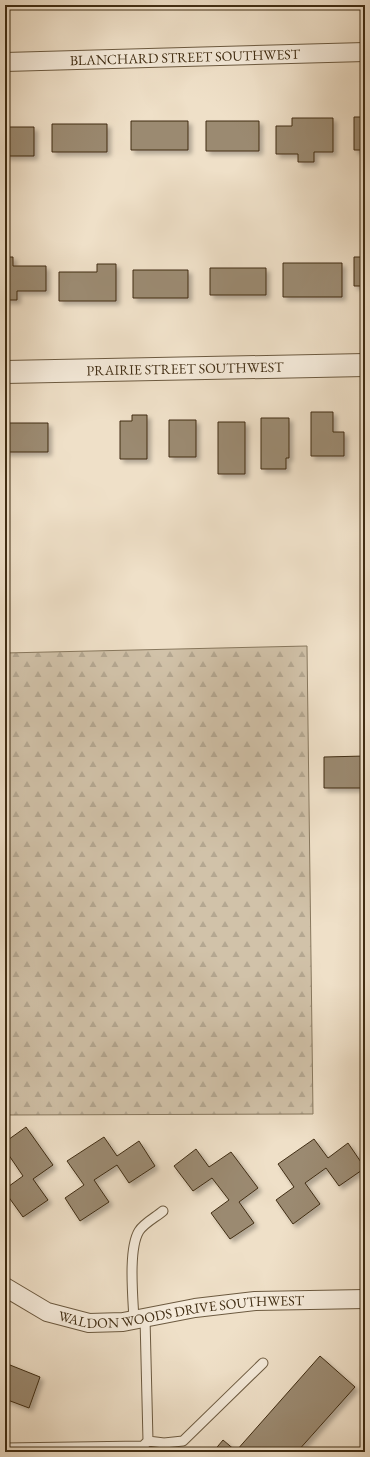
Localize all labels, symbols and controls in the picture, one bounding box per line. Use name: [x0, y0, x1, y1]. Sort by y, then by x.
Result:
street label: BLANCHARD STREET SOUTHWEST: [70, 45, 301, 69]
street label: PRAIRIE STREET SOUTHWEST: [86, 358, 284, 379]
street label: WALDON WOODS DRIVE SOUTHWEST: [56, 1291, 305, 1332]

